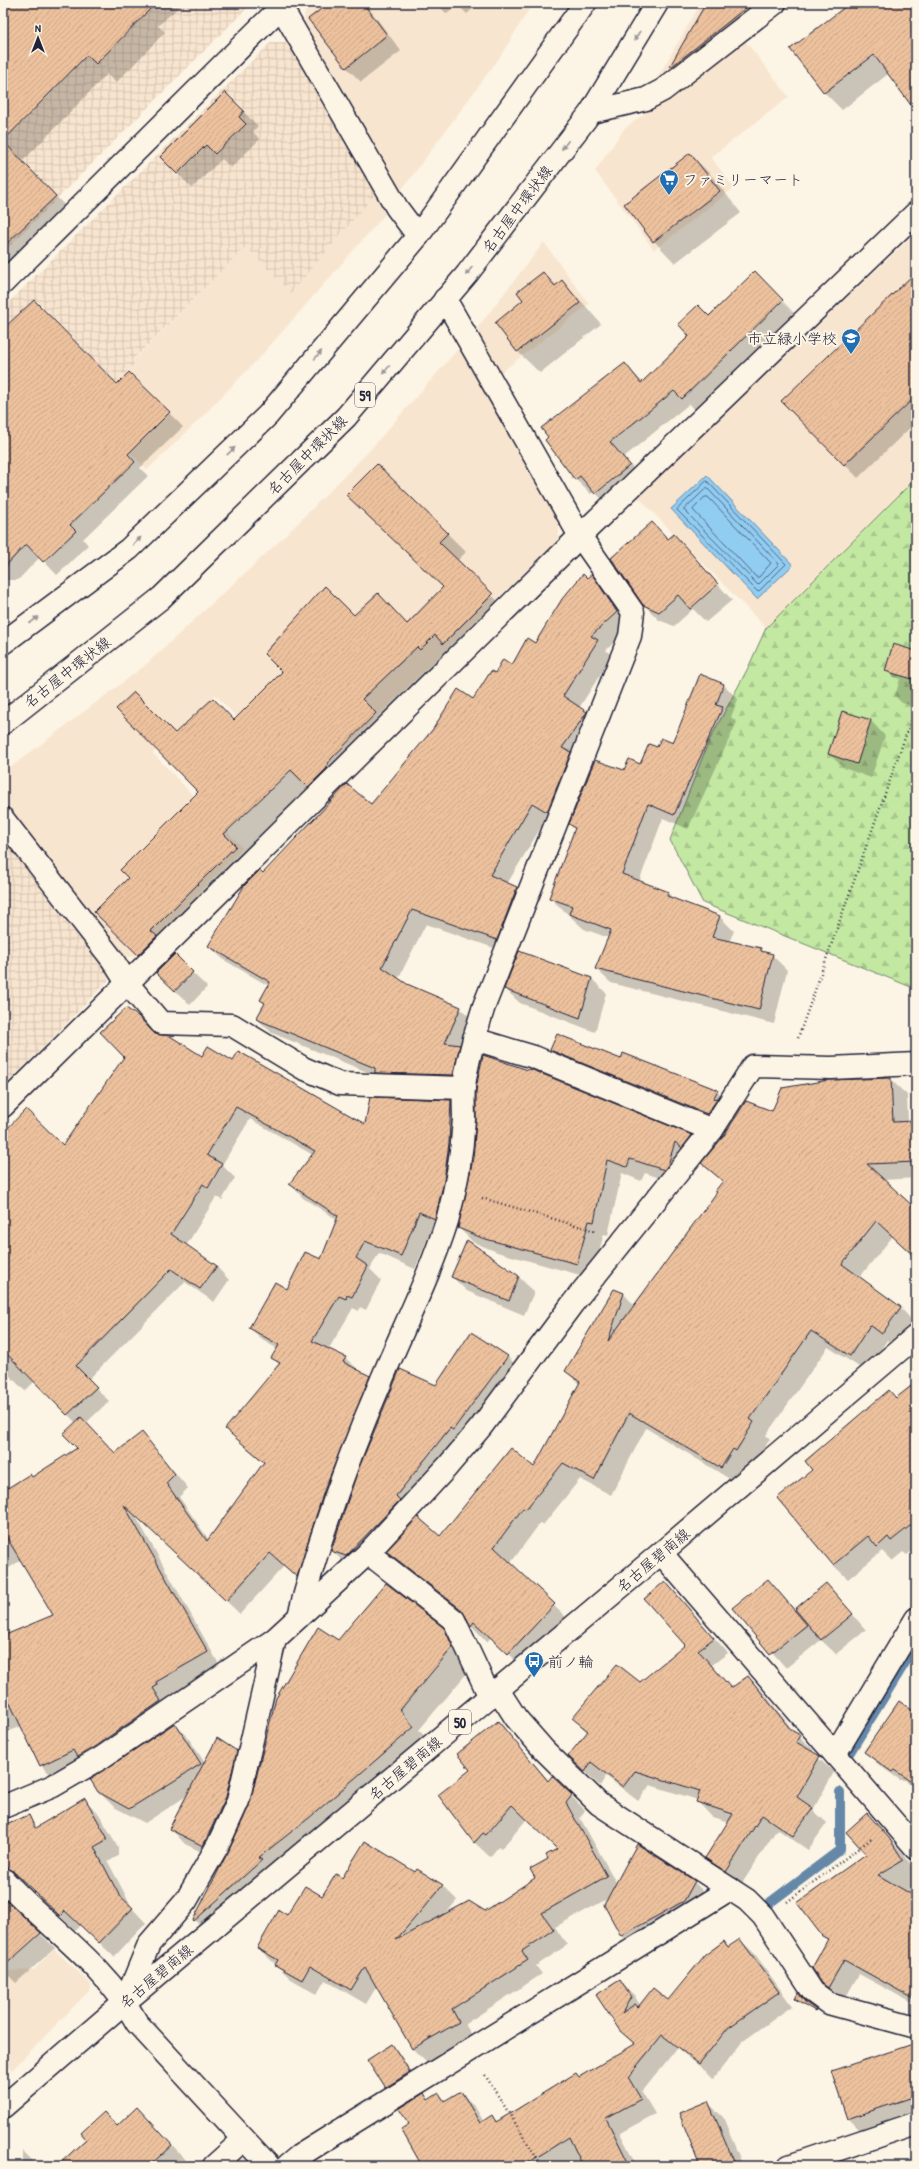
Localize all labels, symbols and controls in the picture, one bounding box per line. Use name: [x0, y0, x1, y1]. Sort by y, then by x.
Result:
north arrow: [18, 18, 58, 58]
text: N: [35, 21, 41, 35]
one-way arrow: [633, 31, 640, 42]
one-way arrow: [562, 140, 570, 150]
street label: 名古屋中環状線: [477, 161, 557, 257]
supermarket icon: ファミリーマート: [658, 168, 680, 196]
place label: ファミリーマート: [683, 169, 803, 190]
one-way arrow: [465, 265, 474, 276]
school or university icon: 市立緑小学校: [840, 327, 862, 355]
place label: 市立緑小学校: [747, 328, 837, 349]
one-way arrow: [314, 349, 323, 360]
one-way arrow: [381, 365, 390, 375]
road number: 59: [355, 383, 375, 407]
street label: 名古屋中環状線: [262, 410, 352, 500]
one-way arrow: [226, 446, 236, 456]
one-way arrow: [132, 536, 142, 546]
one-way arrow: [29, 616, 40, 624]
street label: 名古屋中環状線: [19, 631, 115, 713]
street label: 名古屋碧南線: [612, 1523, 694, 1597]
bus stop icon: 前ノ輪: [523, 1650, 545, 1678]
place label: 前ノ輪: [548, 1651, 593, 1672]
road number: 50: [449, 1710, 471, 1734]
street label: 名古屋碧南線: [364, 1731, 446, 1805]
street label: 名古屋碧南線: [115, 1939, 197, 2013]

